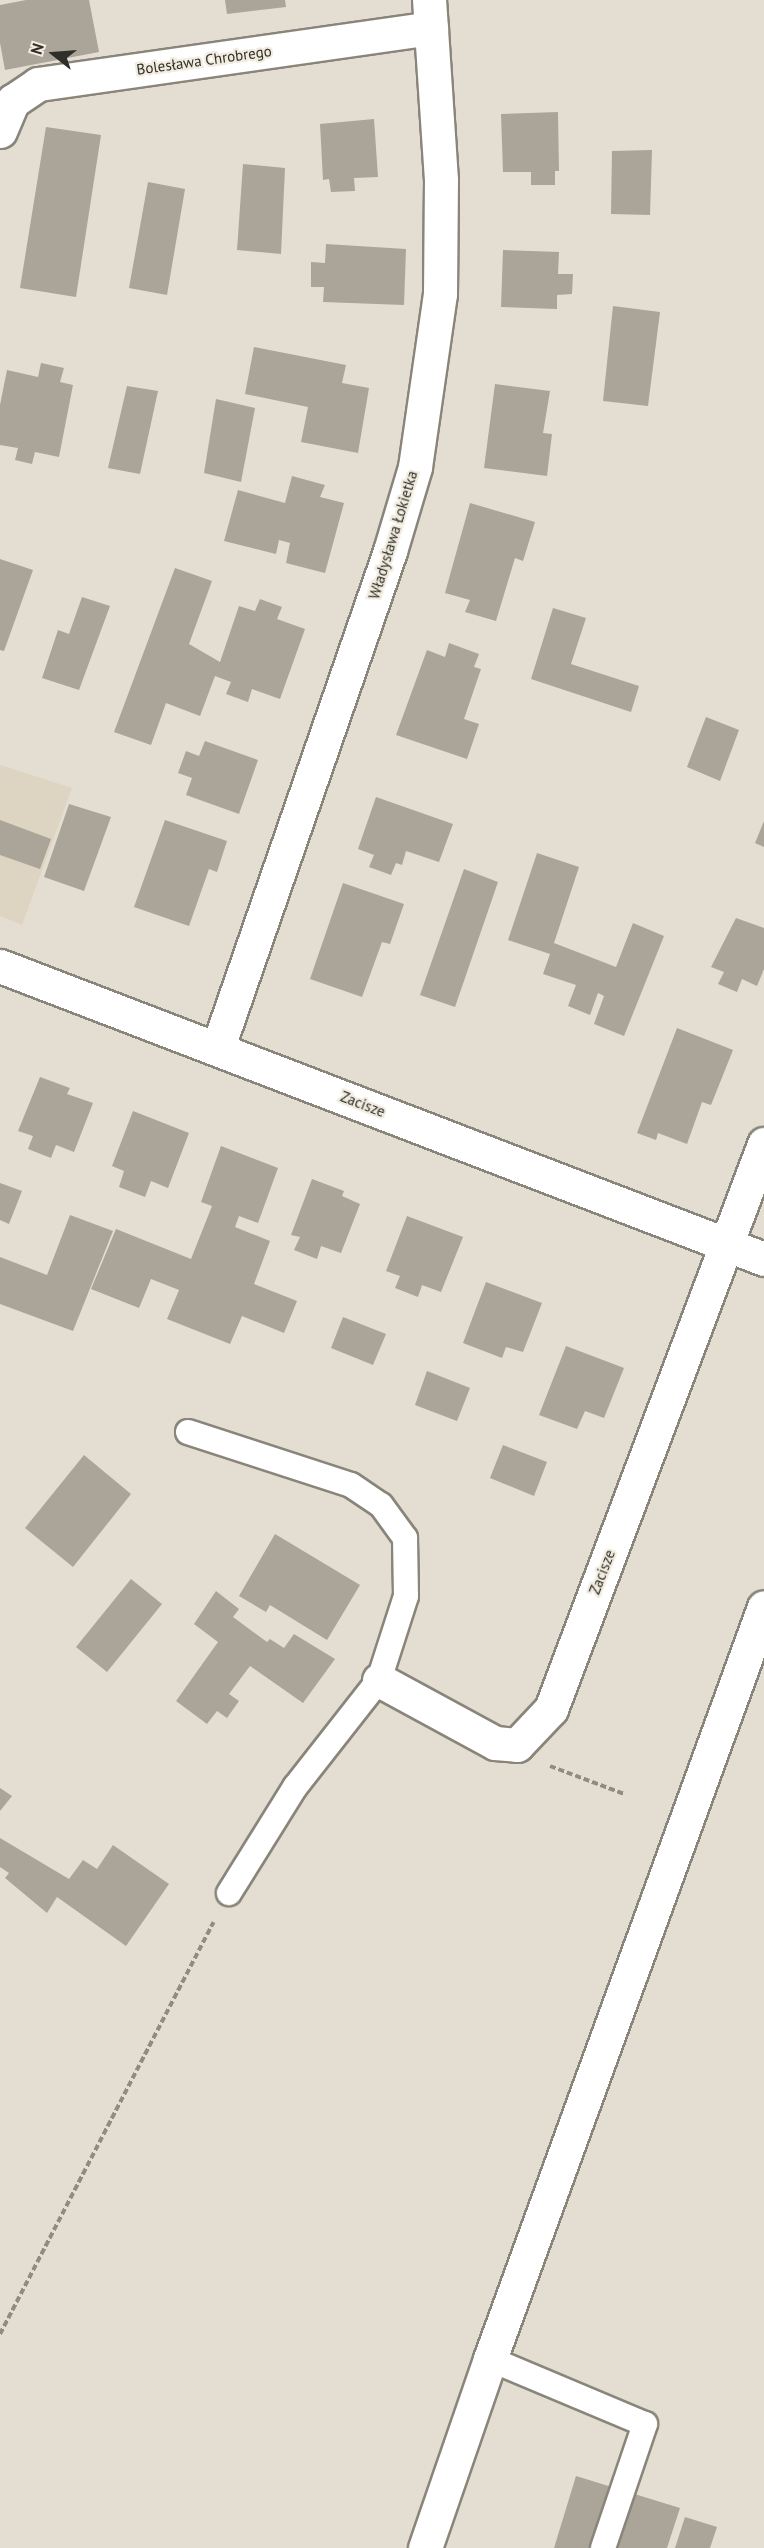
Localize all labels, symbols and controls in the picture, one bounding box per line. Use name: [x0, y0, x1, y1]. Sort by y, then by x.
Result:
north arrow: [24, 24, 84, 84]
text: N: [26, 41, 48, 57]
street label: Bolesława Chrobrego: [135, 42, 273, 78]
street label: Władysława Łokietka: [365, 469, 421, 601]
street label: Zacisze: [338, 1087, 388, 1121]
street label: Zacisze: [585, 1547, 619, 1597]

